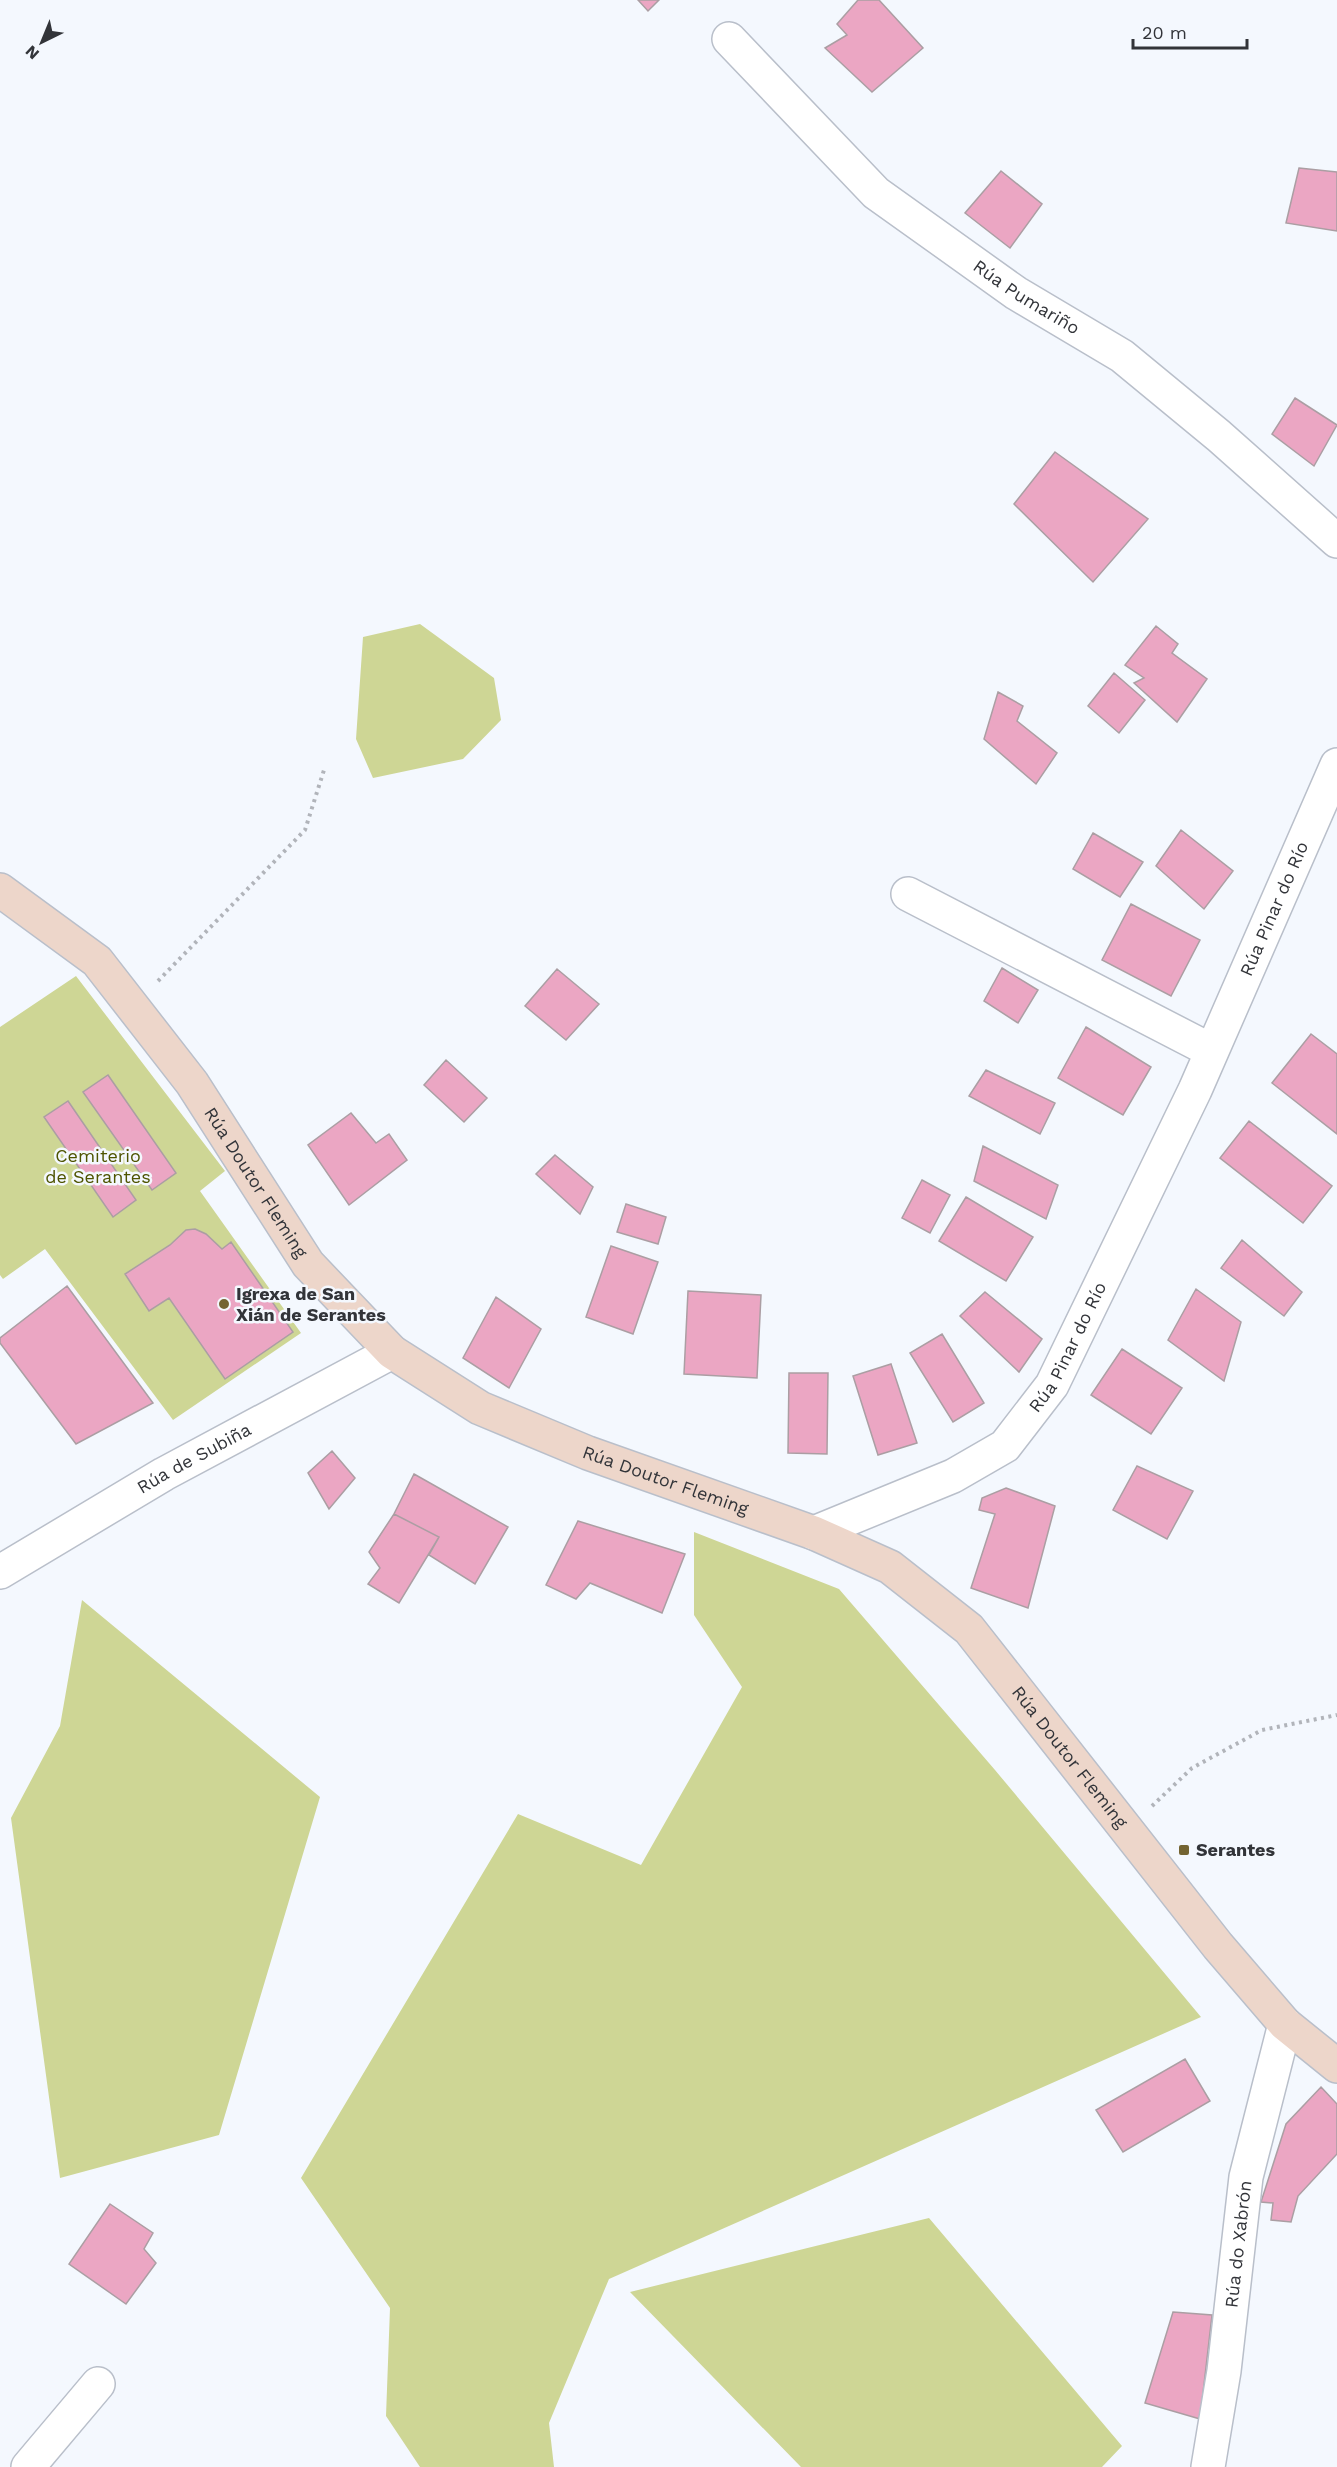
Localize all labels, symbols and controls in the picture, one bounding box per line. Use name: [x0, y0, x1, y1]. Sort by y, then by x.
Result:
north arrow: [12, 12, 72, 72]
scale bar: [1133, 12, 1247, 50]
text: 20 m: [1142, 22, 1187, 43]
text: N: [21, 42, 43, 64]
street label: Rúa Pumariño: [969, 255, 1084, 339]
street label: Rúa Pinar do Río: [1235, 838, 1312, 979]
street label: Rúa Doutor Fleming: [200, 1103, 312, 1262]
park label: Cemiterio de Serantes: [45, 1145, 151, 1187]
street label: Rúa Pinar do Río: [1024, 1278, 1110, 1416]
place label: Igrexa de San Xián de Serantes: [236, 1283, 386, 1325]
marker: Igrexa de San Xián de Serantes: [217, 1297, 231, 1311]
street label: Rúa de Subiña: [133, 1418, 254, 1498]
street label: Rúa Doutor Fleming: [580, 1441, 752, 1519]
street label: Rúa Doutor Fleming: [1008, 1682, 1132, 1832]
place label: Serantes: [1196, 1839, 1275, 1860]
marker: Serantes: [1177, 1843, 1191, 1857]
street label: Rúa do Xabrón: [1220, 2179, 1256, 2309]

